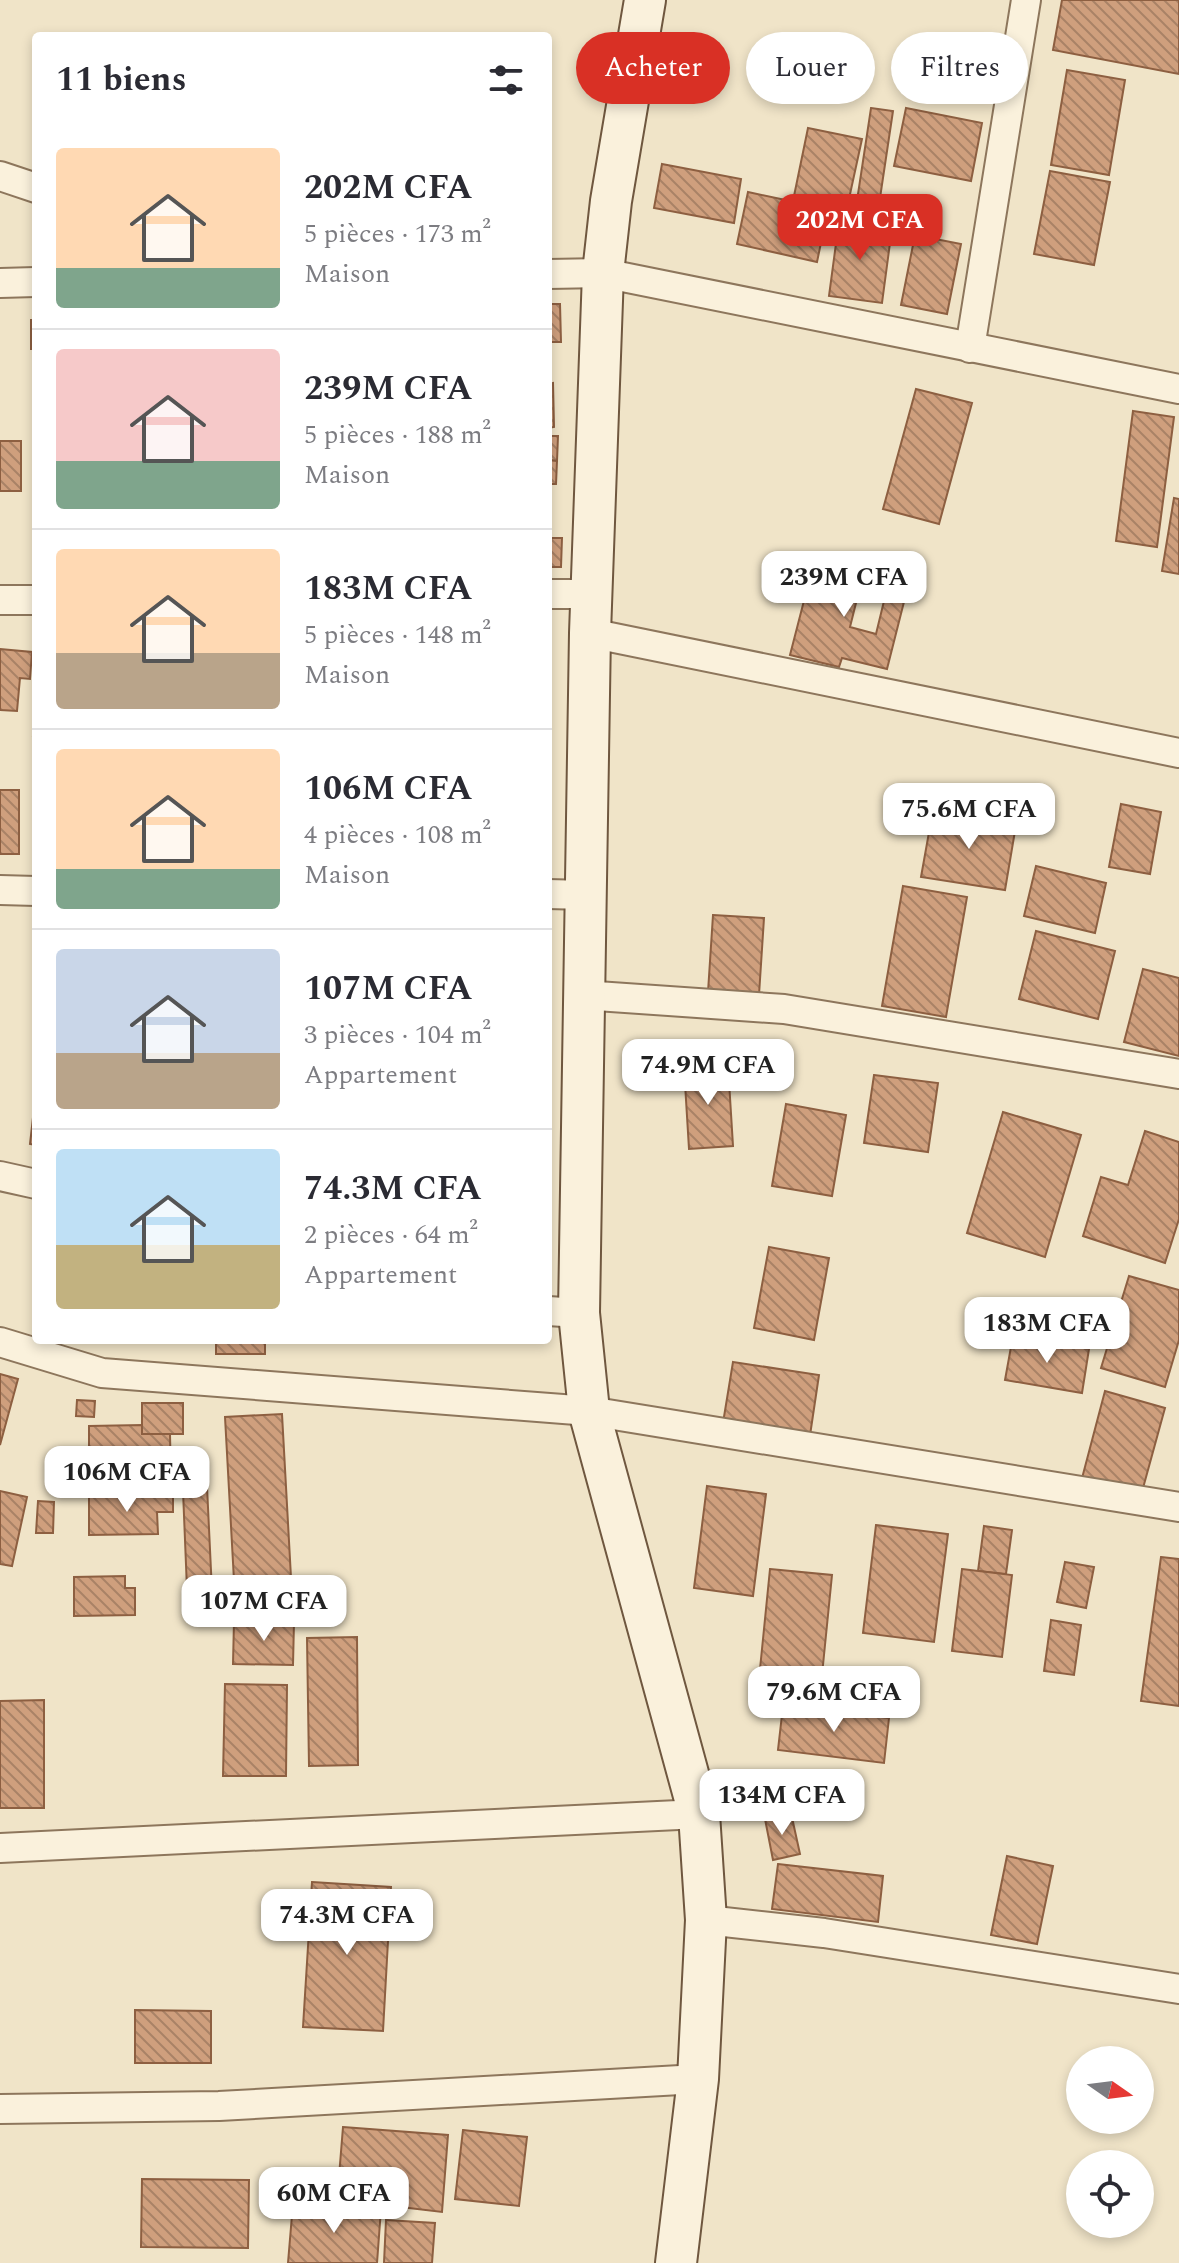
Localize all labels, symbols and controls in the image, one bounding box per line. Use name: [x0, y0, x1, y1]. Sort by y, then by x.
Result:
chip: Acheter: [576, 32, 730, 104]
chip: Louer: [746, 32, 875, 104]
chip: Filtres: [891, 32, 1028, 104]
text: 11 biens: [56, 54, 187, 106]
icon: filters: [484, 58, 528, 102]
text: 202M CFA: [304, 162, 473, 214]
icon: home: [120, 180, 216, 276]
pin: 202M CFA: [777, 194, 943, 262]
text: 202M CFA: [796, 200, 924, 240]
text: 5 pièces · 173 m²: [304, 214, 491, 254]
text: Maison: [304, 254, 390, 294]
text: 239M CFA: [304, 363, 473, 415]
icon: home: [120, 381, 216, 477]
text: 5 pièces · 188 m²: [304, 415, 491, 455]
text: Maison: [304, 455, 390, 495]
pin: 239M CFA: [761, 551, 927, 619]
text: 239M CFA: [780, 557, 908, 597]
text: 183M CFA: [304, 563, 473, 615]
icon: home: [120, 581, 216, 677]
text: 5 pièces · 148 m²: [304, 615, 491, 655]
text: Maison: [304, 655, 390, 695]
text: 106M CFA: [304, 763, 473, 815]
icon: home: [120, 781, 216, 877]
pin: 75.6M CFA: [877, 783, 1061, 851]
text: 75.6M CFA: [901, 789, 1037, 829]
text: 4 pièces · 108 m²: [304, 815, 491, 855]
text: Maison: [304, 855, 390, 895]
text: 107M CFA: [304, 963, 473, 1015]
icon: home: [120, 981, 216, 1077]
text: 3 pièces · 104 m²: [304, 1015, 491, 1055]
pin: 74.9M CFA: [616, 1039, 800, 1107]
text: 74.9M CFA: [640, 1045, 776, 1085]
text: Appartement: [304, 1055, 457, 1095]
text: 74.3M CFA: [304, 1163, 482, 1215]
icon: home: [120, 1181, 216, 1277]
text: 2 pièces · 64 m²: [304, 1215, 478, 1255]
text: Appartement: [304, 1255, 457, 1295]
pin: 183M CFA: [964, 1297, 1130, 1365]
text: 183M CFA: [983, 1303, 1111, 1343]
pin: 106M CFA: [44, 1446, 210, 1514]
text: 106M CFA: [63, 1452, 191, 1492]
pin: 107M CFA: [181, 1575, 347, 1643]
text: 107M CFA: [200, 1581, 328, 1621]
pin: 79.6M CFA: [742, 1666, 926, 1734]
text: 79.6M CFA: [766, 1672, 902, 1712]
pin: 134M CFA: [699, 1769, 865, 1837]
text: 134M CFA: [718, 1775, 846, 1815]
pin: 74.3M CFA: [255, 1889, 439, 1957]
text: 74.3M CFA: [279, 1895, 415, 1935]
north arrow: [1066, 2046, 1154, 2134]
map controls: [1066, 2046, 1154, 2238]
button: locate: [1066, 2150, 1154, 2238]
pin: 60M CFA: [260, 2167, 408, 2235]
text: 60M CFA: [277, 2173, 391, 2213]

